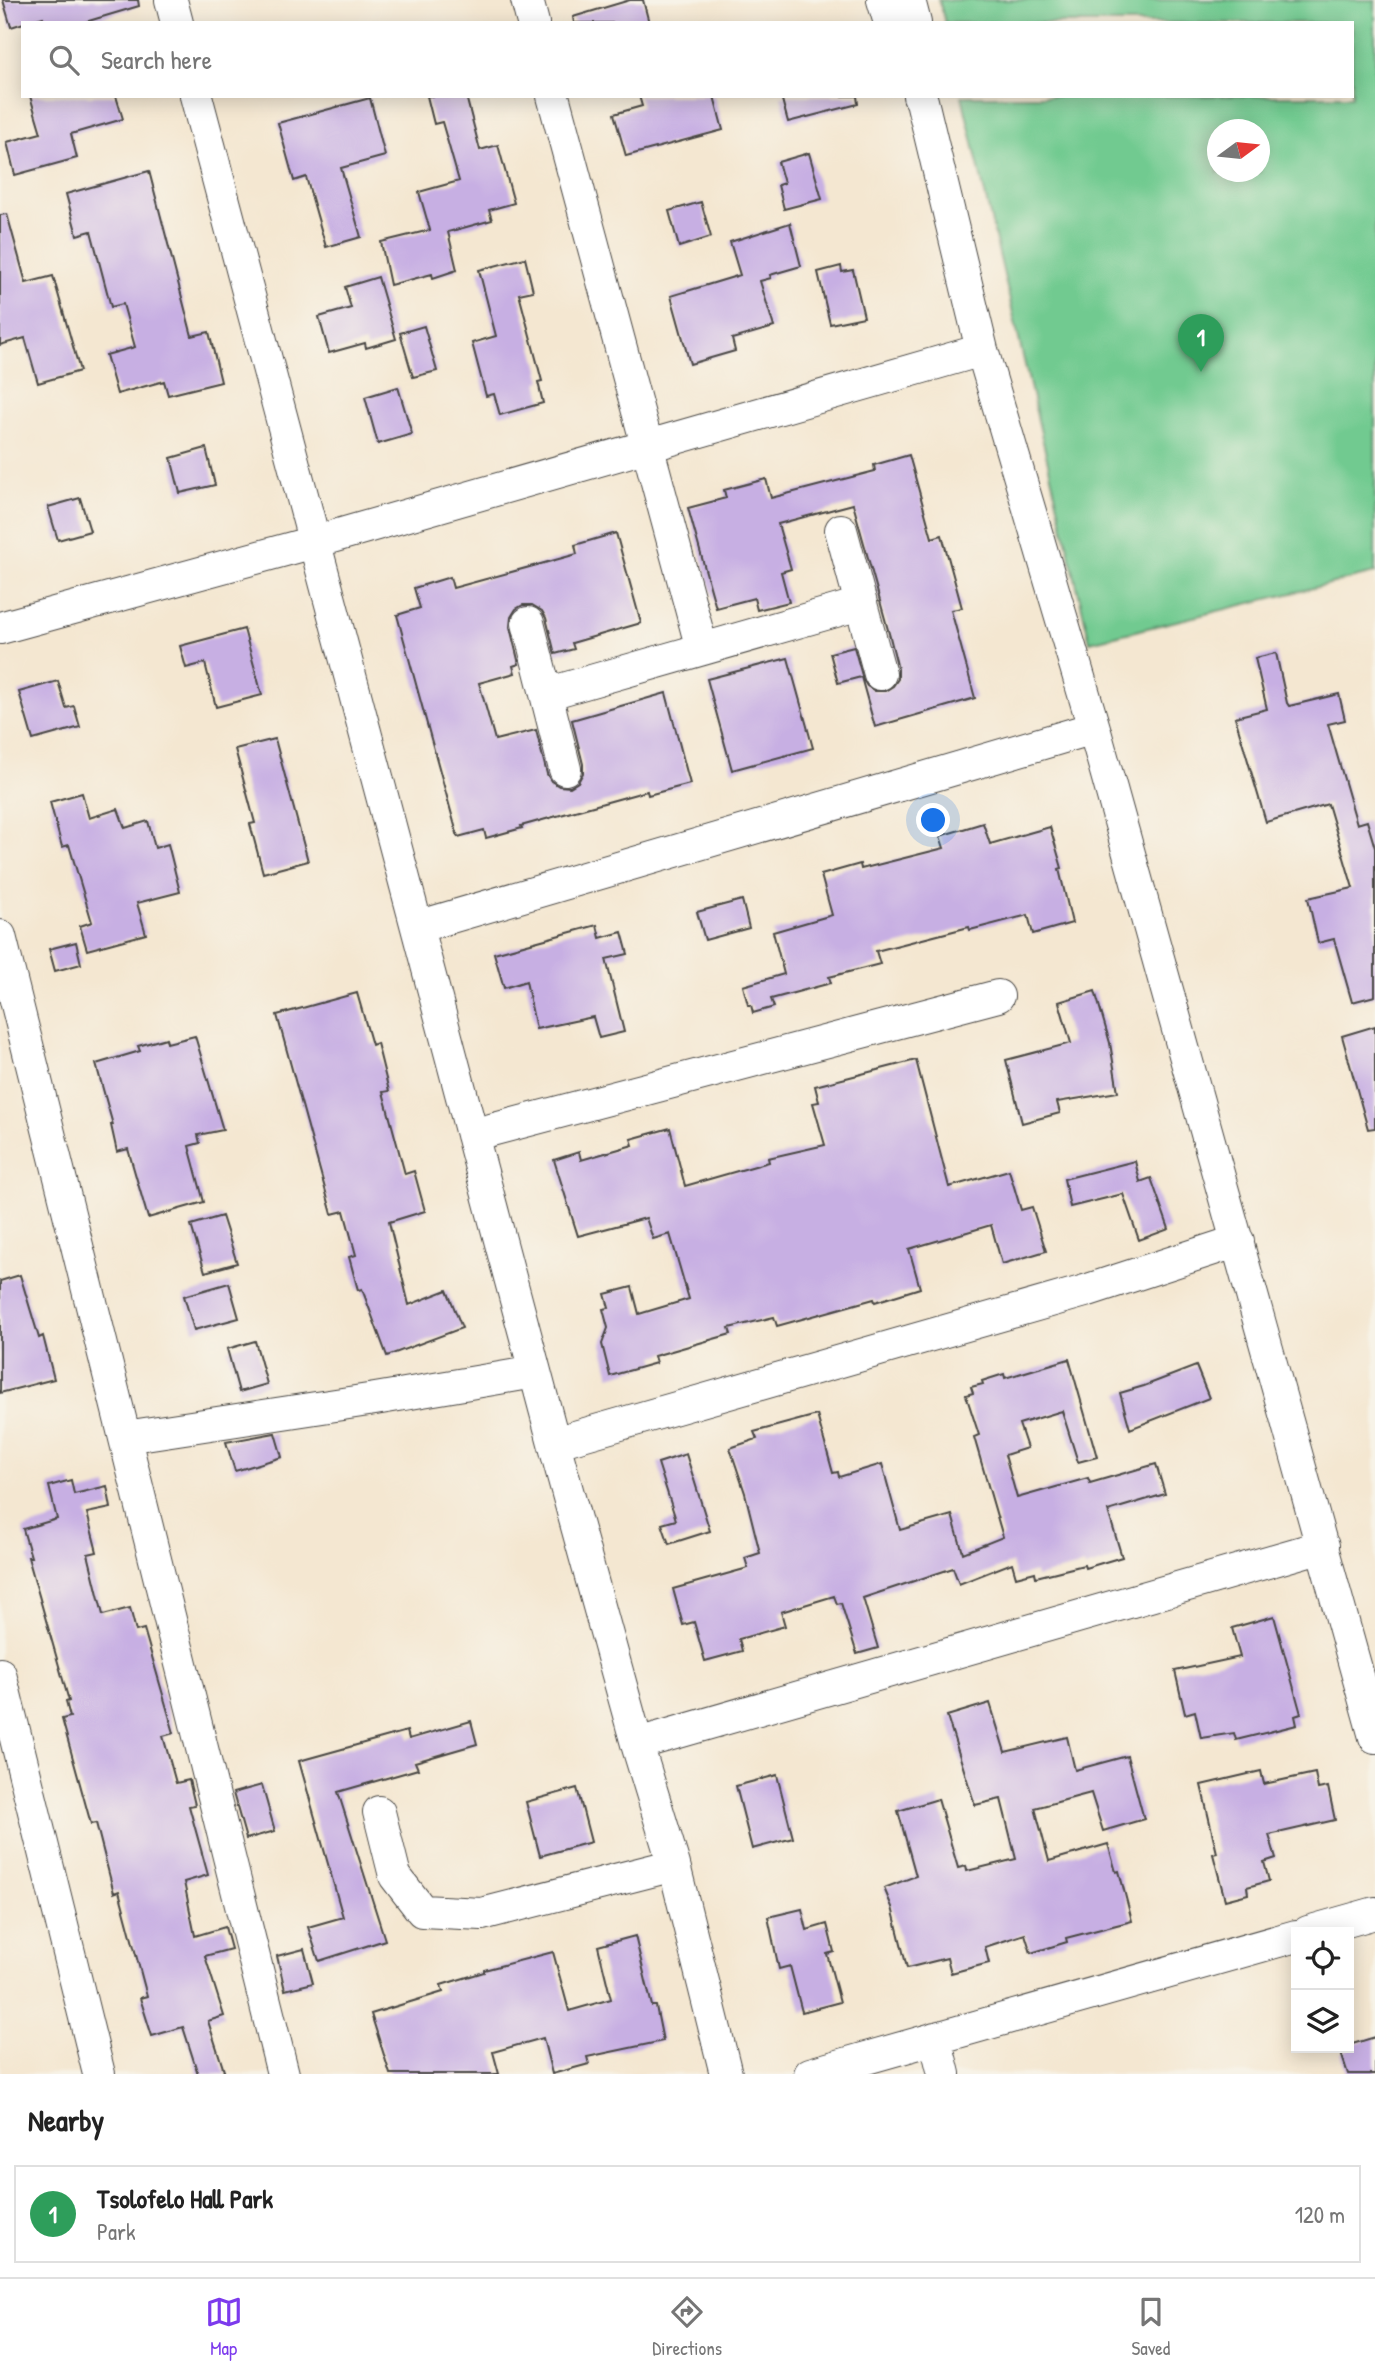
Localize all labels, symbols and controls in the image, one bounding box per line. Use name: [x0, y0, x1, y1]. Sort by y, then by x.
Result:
search box: [21, 21, 1354, 98]
icon: search: [45, 41, 83, 79]
text: Search here: [101, 42, 212, 77]
north arrow: [1207, 119, 1270, 182]
pin: 1: [1178, 314, 1224, 372]
your location: [916, 803, 950, 837]
map controls: [1291, 1927, 1354, 2053]
button: locate: [1291, 1927, 1354, 1990]
button: layers: [1291, 1990, 1354, 2053]
text: Nearby: [28, 2100, 104, 2140]
text: Tsolofelo Hall Park: [97, 2181, 273, 2216]
text: 1: [49, 2199, 57, 2230]
text: 120 m: [1295, 2199, 1345, 2230]
text: Park: [97, 2216, 135, 2247]
tab: Map: [205, 2293, 243, 2361]
tab: Directions: [652, 2293, 722, 2361]
tab: Saved: [1132, 2293, 1170, 2361]

